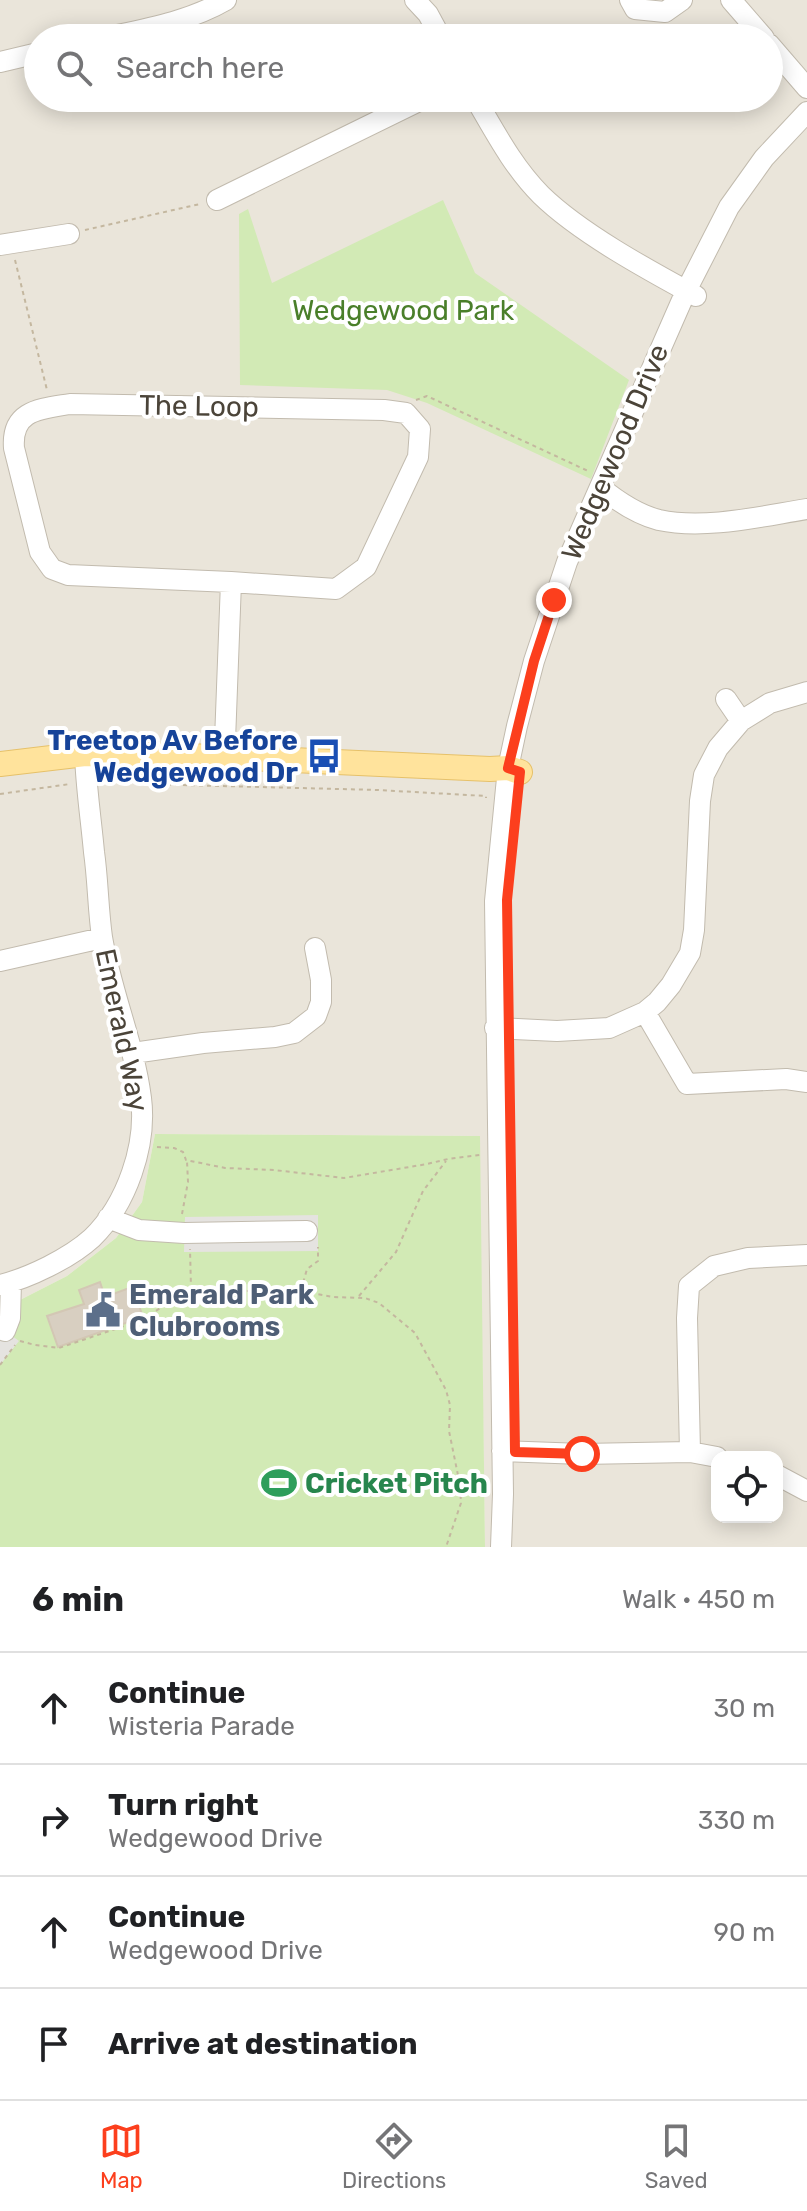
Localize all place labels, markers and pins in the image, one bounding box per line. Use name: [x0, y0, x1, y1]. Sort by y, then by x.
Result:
place label: Treetop Av Before Wedgewood Dr: [47, 724, 298, 789]
bus stop icon: Treetop Av Before Wedgewood Dr: [305, 737, 343, 775]
place label: Emerald Park Clubrooms: [129, 1278, 315, 1343]
public building icon: Emerald Park Clubrooms: [84, 1291, 122, 1329]
sports icon: Cricket Pitch: [260, 1464, 298, 1502]
place label: Cricket Pitch: [305, 1467, 488, 1500]

